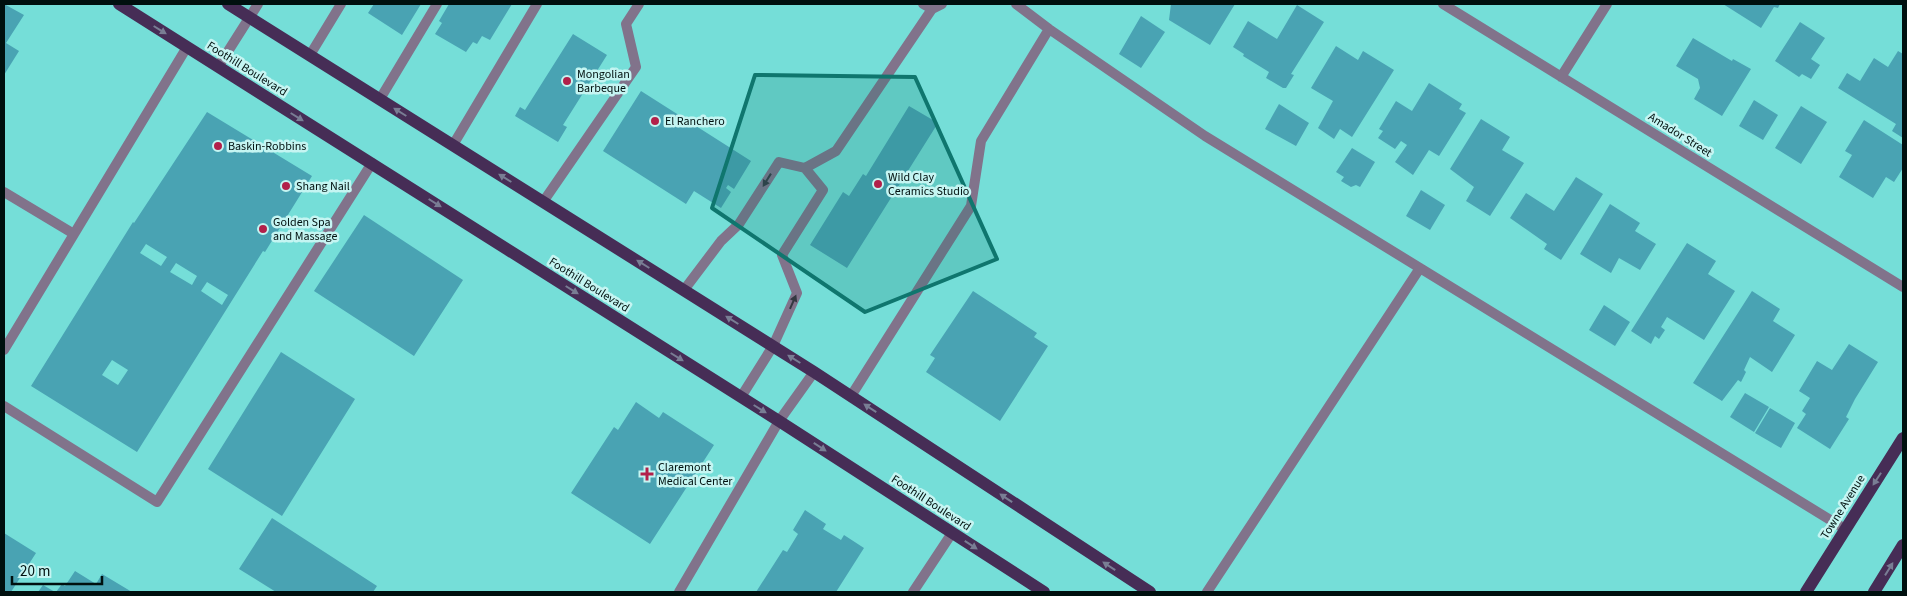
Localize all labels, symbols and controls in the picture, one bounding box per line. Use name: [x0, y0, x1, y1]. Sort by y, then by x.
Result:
one-way arrow: [153, 25, 167, 35]
street label: Foothill Boulevard: [204, 37, 290, 101]
place label: Mongolian Barbeque: [577, 66, 630, 97]
marker: Mongolian Barbeque: [561, 75, 573, 87]
one-way arrow: [393, 107, 406, 116]
street label: Amador Street: [1645, 109, 1715, 161]
one-way arrow: [291, 112, 304, 121]
place label: El Ranchero: [665, 113, 725, 130]
marker: El Ranchero: [649, 115, 661, 127]
place label: Baskin-Robbins: [228, 138, 306, 155]
marker: Baskin-Robbins: [212, 140, 224, 152]
place label: Wild Clay Ceramics Studio: [888, 169, 969, 200]
one-way arrow: [499, 173, 512, 183]
one-way arrow: [762, 174, 772, 187]
place label: Shang Nail: [296, 178, 350, 195]
marker: Wild Clay Ceramics Studio: [872, 178, 884, 190]
marker: Shang Nail: [280, 180, 292, 192]
one-way arrow: [428, 199, 441, 208]
place label: Golden Spa and Massage: [273, 214, 337, 245]
marker: Golden Spa and Massage: [257, 223, 269, 235]
street label: Foothill Boulevard: [546, 253, 632, 317]
one-way arrow: [636, 260, 650, 269]
one-way arrow: [565, 286, 579, 295]
one-way arrow: [790, 295, 798, 309]
one-way arrow: [726, 315, 739, 325]
one-way arrow: [670, 352, 683, 361]
one-way arrow: [787, 354, 800, 363]
one-way arrow: [863, 404, 877, 413]
one-way arrow: [753, 405, 767, 414]
one-way arrow: [813, 443, 826, 452]
place label: Claremont Medical Center: [658, 459, 733, 490]
marker: Claremont Medical Center: [640, 467, 654, 481]
street label: Foothill Boulevard: [888, 471, 974, 535]
street label: Towne Avenue: [1817, 472, 1869, 542]
one-way arrow: [1872, 472, 1882, 486]
one-way arrow: [999, 493, 1013, 502]
one-way arrow: [964, 541, 977, 550]
scale bar: [12, 554, 102, 586]
text: 20 m: [20, 561, 50, 582]
one-way arrow: [1103, 561, 1116, 570]
one-way arrow: [1884, 562, 1893, 575]

